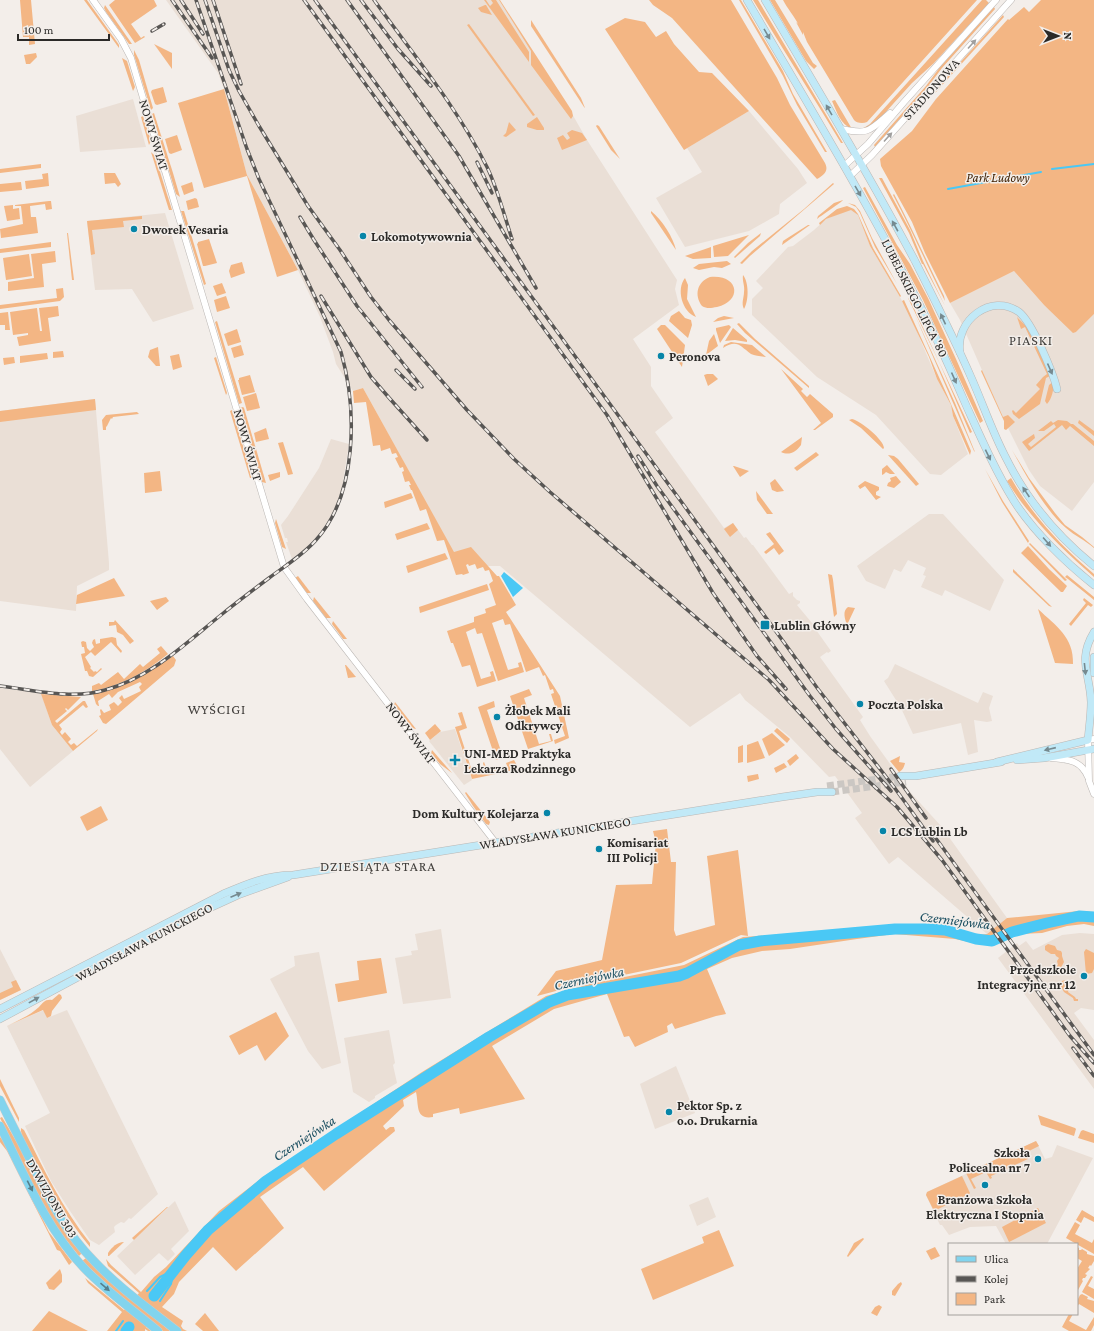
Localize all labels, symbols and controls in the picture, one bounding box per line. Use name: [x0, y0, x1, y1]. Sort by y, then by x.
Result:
scale bar: [18, 16, 109, 42]
north arrow: [1038, 16, 1078, 56]
text: 100 m: [24, 23, 54, 37]
one-way arrow: [763, 28, 770, 40]
text: N: [1062, 32, 1074, 40]
one-way arrow: [967, 38, 976, 49]
street label: STADIONOWA: [900, 55, 963, 123]
street label: NOWY ŚWIAT: [136, 98, 172, 172]
one-way arrow: [826, 104, 833, 116]
one-way arrow: [883, 132, 893, 142]
park label: Park Ludowy: [966, 170, 1030, 185]
one-way arrow: [855, 185, 862, 197]
one-way arrow: [892, 220, 898, 232]
place label: Dworek Vesaria: [142, 222, 229, 237]
marker: Dworek Vesaria: [129, 224, 139, 234]
place label: Lokomotywownia: [371, 229, 473, 244]
marker: Lokomotywownia: [358, 231, 368, 241]
street label: LUBELSKIEGO LIPCA '80: [879, 236, 951, 360]
one-way arrow: [940, 314, 946, 325]
district label: PIASKI: [1009, 332, 1053, 348]
place label: Peronova: [669, 349, 721, 364]
marker: Peronova: [656, 351, 666, 361]
one-way arrow: [1046, 363, 1053, 375]
one-way arrow: [951, 372, 957, 384]
street label: NOWY ŚWIAT: [231, 407, 265, 483]
one-way arrow: [985, 449, 991, 460]
one-way arrow: [1022, 487, 1030, 497]
one-way arrow: [1042, 536, 1051, 547]
place label: Lublin Główny: [774, 618, 856, 633]
marker: Lublin Główny: [759, 619, 771, 631]
one-way arrow: [1082, 663, 1089, 675]
place label: Poczta Polska: [868, 697, 944, 712]
street label: NOWY ŚWIAT: [383, 699, 439, 767]
marker: Poczta Polska: [855, 699, 865, 709]
district label: WYŚCIGI: [188, 701, 246, 717]
place label: Żłobek Mali Odkrywcy: [505, 703, 571, 733]
marker: Żłobek Mali Odkrywcy: [492, 712, 502, 722]
place label: UNI-MED Praktyka Lekarza Rodzinnego: [464, 746, 576, 776]
one-way arrow: [1044, 746, 1056, 752]
marker: UNI-MED Praktyka Lekarza Rodzinnego: [449, 754, 461, 766]
place label: Dom Kultury Kolejarza: [412, 806, 540, 822]
marker: Dom Kultury Kolejarza: [542, 808, 552, 818]
street label: WŁADYSŁAWA KUNICKIEGO: [478, 814, 632, 852]
place label: LCS Lublin Lb: [891, 824, 968, 839]
marker: LCS Lublin Lb: [878, 826, 888, 836]
place label: Komisariat III Policji: [607, 835, 669, 866]
marker: Komisariat III Policji: [594, 844, 604, 854]
district label: DZIESIĄTA STARA: [320, 858, 436, 874]
one-way arrow: [231, 892, 242, 898]
street label: WŁADYSŁAWA KUNICKIEGO: [73, 899, 215, 985]
water label: Czerniejówka: [919, 908, 992, 933]
place label: Przedszkole Integracyjne nr 12: [977, 962, 1076, 993]
water label: Czerniejówka: [553, 963, 626, 994]
marker: Przedszkole Integracyjne nr 12: [1079, 971, 1089, 981]
one-way arrow: [28, 997, 40, 1004]
place label: Pektor Sp. z o.o. Drukarnia: [677, 1098, 758, 1128]
marker: Pektor Sp. z o.o. Drukarnia: [664, 1107, 674, 1117]
water label: Czerniejówka: [270, 1112, 339, 1165]
place label: Szkoła Policealna nr 7: [949, 1145, 1031, 1175]
marker: Szkoła Policealna nr 7: [1033, 1154, 1043, 1164]
street label: DYWIZJONU 303: [23, 1156, 81, 1240]
one-way arrow: [27, 1180, 33, 1191]
marker: Branżowa Szkoła Elektryczna I Stopnia: [980, 1180, 990, 1190]
place label: Branżowa Szkoła Elektryczna I Stopnia: [926, 1192, 1045, 1222]
legend: [948, 1243, 1078, 1315]
text: Ulica: [984, 1252, 1009, 1266]
text: Kolej: [984, 1272, 1008, 1286]
one-way arrow: [99, 1283, 110, 1292]
text: Park: [984, 1292, 1006, 1306]

